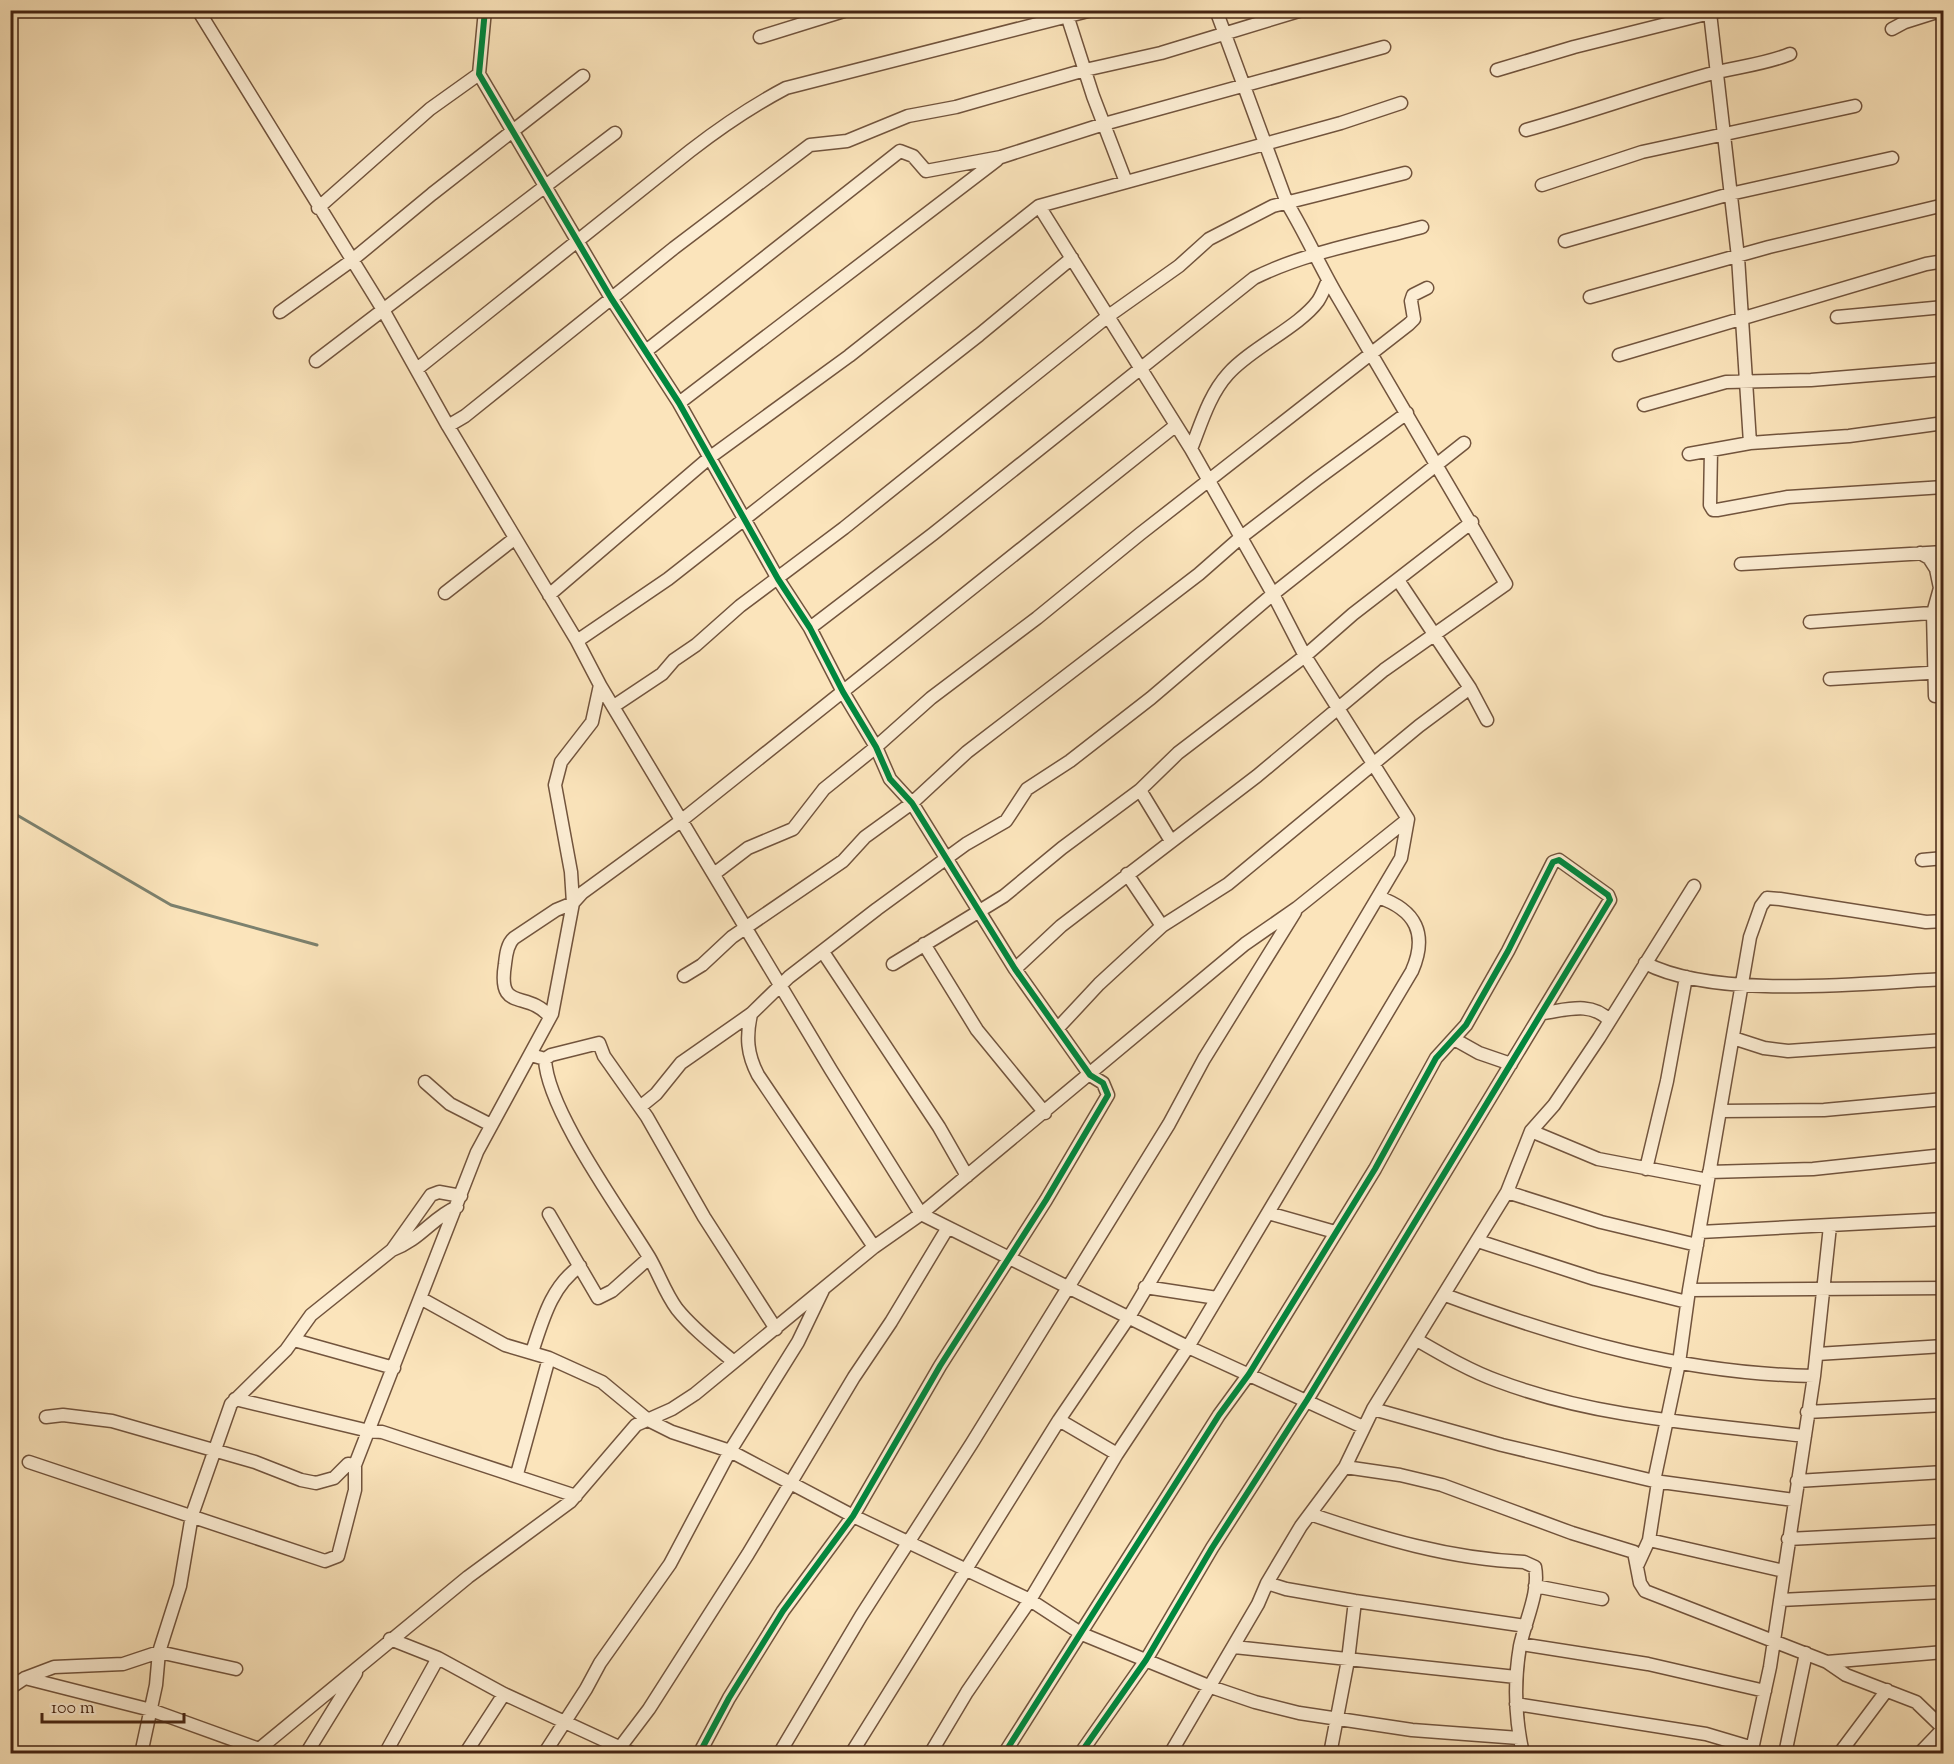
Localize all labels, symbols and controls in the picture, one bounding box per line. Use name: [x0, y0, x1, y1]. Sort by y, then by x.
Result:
scale bar: [42, 1686, 184, 1724]
text: 100 m: [51, 1696, 95, 1722]

